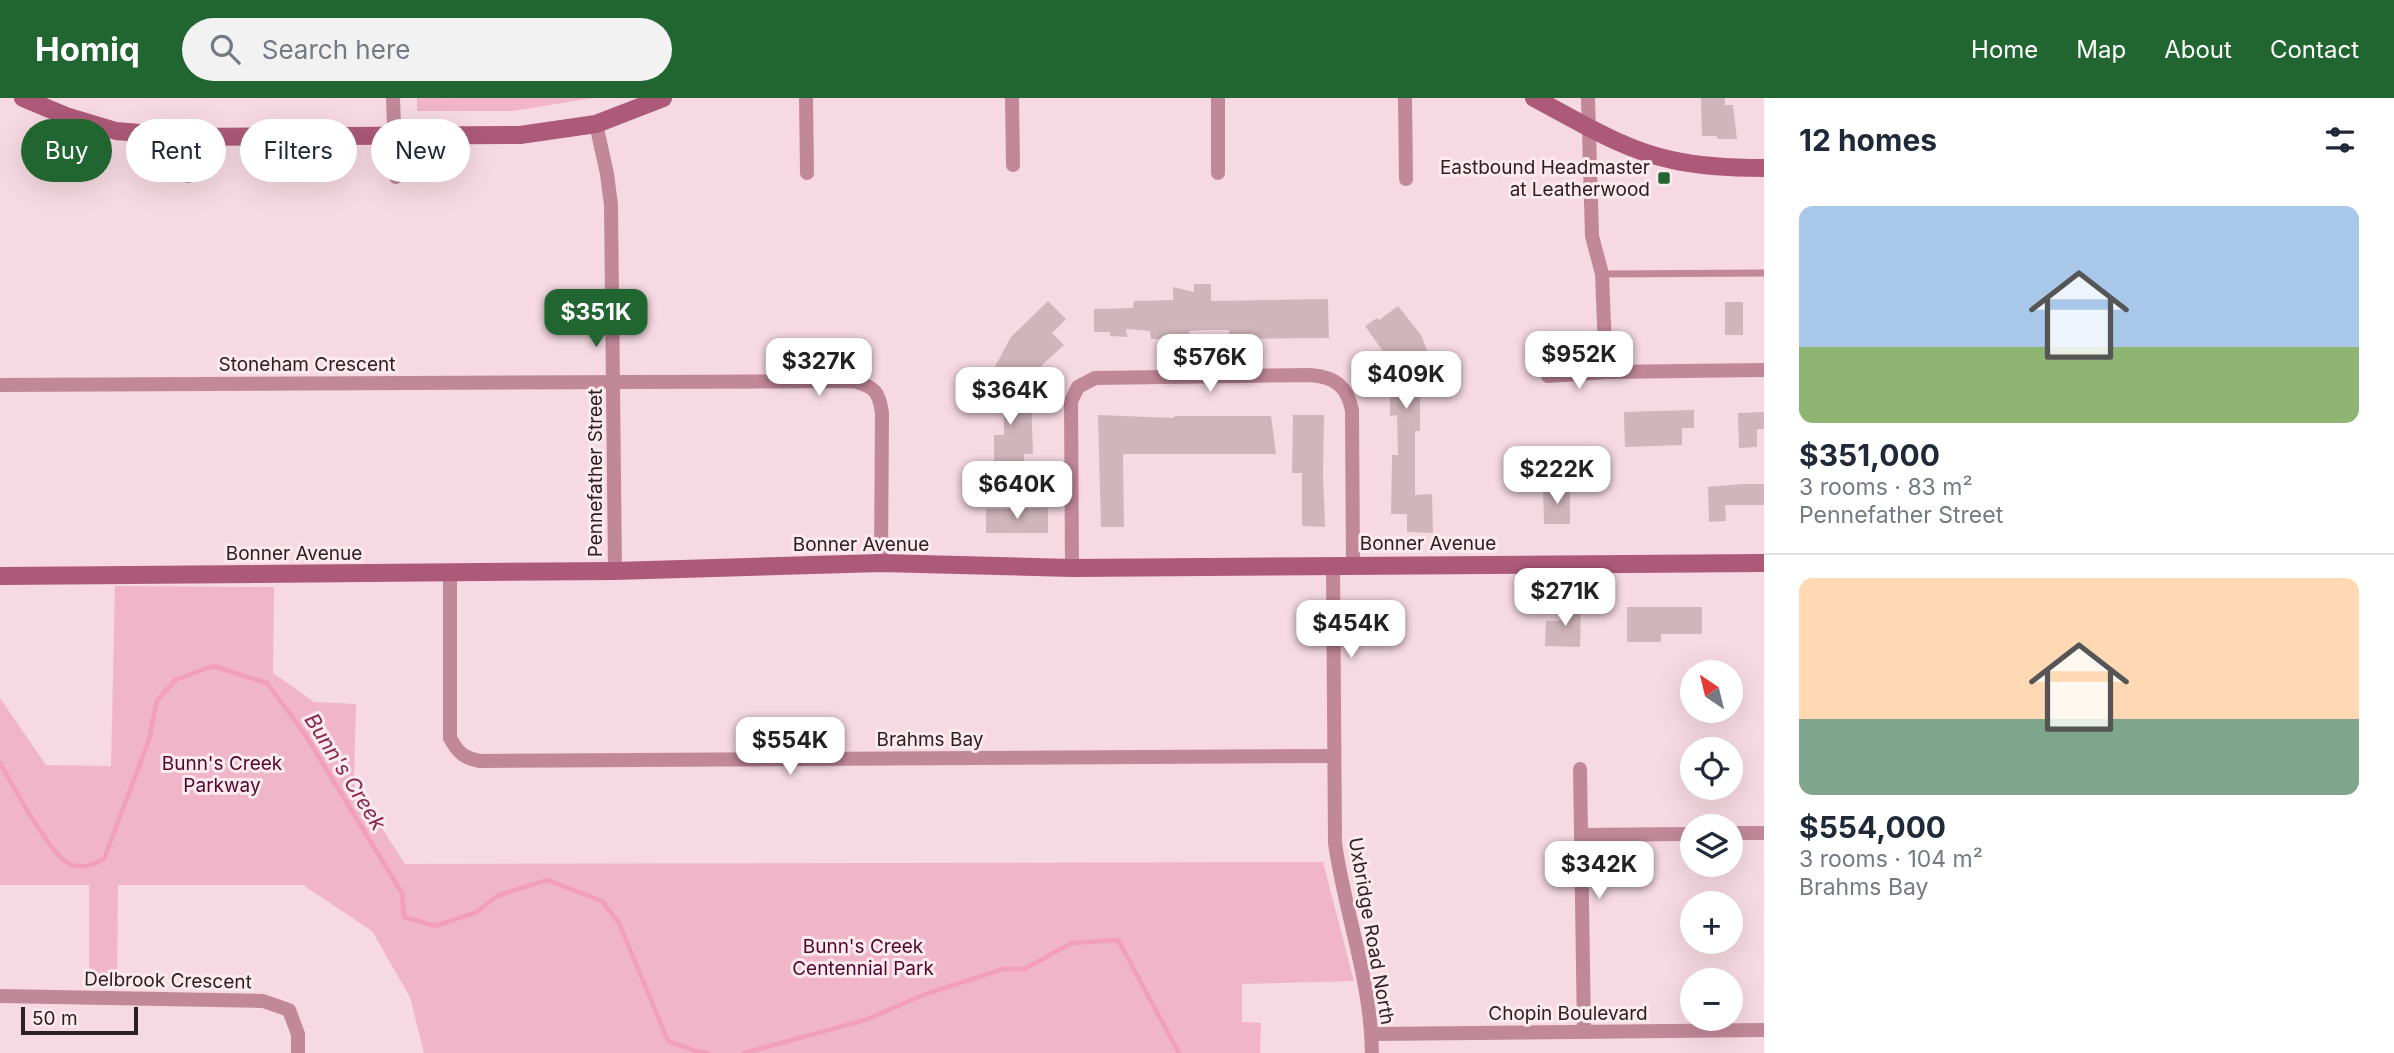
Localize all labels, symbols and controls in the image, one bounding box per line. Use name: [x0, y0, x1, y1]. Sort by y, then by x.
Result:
search box: [182, 18, 672, 81]
text: Homiq: [35, 29, 140, 69]
icon: search: [206, 30, 244, 68]
text: Search here: [262, 34, 410, 65]
text: Home: [1971, 35, 2038, 64]
text: Map: [2076, 35, 2126, 64]
text: About: [2164, 35, 2232, 64]
text: Contact: [2270, 35, 2359, 64]
chip: Buy: [21, 119, 112, 182]
chip: Rent: [126, 119, 226, 182]
chip: Filters: [240, 119, 357, 182]
chip: New: [371, 119, 470, 182]
icon: filters: [2321, 121, 2359, 159]
text: 12 homes: [1799, 122, 1937, 158]
place label: Eastbound Headmaster at Leatherwood: [1440, 156, 1650, 201]
marker: Eastbound Headmaster at Leatherwood: [1656, 170, 1672, 186]
icon: home: [2016, 252, 2142, 378]
pin: $351K: [547, 289, 645, 349]
text: $351K: [560, 298, 632, 326]
pin: $952K: [1530, 331, 1628, 391]
pin: $576K: [1161, 334, 1259, 394]
pin: $327K: [770, 338, 868, 398]
text: $952K: [1541, 340, 1617, 368]
text: $576K: [1173, 343, 1247, 371]
text: $327K: [782, 347, 856, 375]
pin: $409K: [1357, 352, 1455, 411]
street label: Stoneham Crescent: [218, 353, 396, 376]
text: $409K: [1367, 360, 1445, 388]
pin: $364K: [961, 368, 1059, 427]
text: $364K: [972, 376, 1048, 404]
street label: Pennefather Street: [584, 389, 607, 557]
text: $351,000: [1799, 437, 1940, 473]
pin: $222K: [1508, 446, 1606, 506]
text: $222K: [1519, 455, 1595, 483]
pin: $640K: [968, 462, 1066, 521]
text: $640K: [978, 470, 1056, 498]
text: 3 rooms · 83 m²: [1799, 473, 1973, 501]
text: Pennefather Street: [1799, 501, 2003, 529]
street label: Bonner Avenue: [1360, 532, 1496, 555]
street label: Bonner Avenue: [793, 533, 929, 556]
street label: Bonner Avenue: [226, 542, 362, 565]
pin: $271K: [1516, 568, 1614, 628]
text: $271K: [1530, 577, 1600, 605]
pin: $454K: [1302, 601, 1400, 660]
text: $454K: [1312, 609, 1390, 637]
icon: home: [2016, 624, 2142, 750]
north arrow: [1680, 660, 1743, 723]
map controls: [1680, 660, 1743, 1031]
water label: Bunn's Creek: [300, 709, 391, 835]
pin: $554K: [741, 718, 839, 777]
text: $554K: [752, 726, 828, 754]
street label: Brahms Bay: [876, 728, 984, 751]
button: locate: [1680, 737, 1743, 800]
park label: Bunn's Creek Parkway: [162, 752, 283, 797]
text: $554,000: [1799, 809, 1946, 845]
button: layers: [1680, 814, 1743, 877]
street label: Uxbridge Road North: [1344, 836, 1399, 1026]
pin: $342K: [1550, 842, 1648, 901]
text: 3 rooms · 104 m²: [1799, 845, 1983, 873]
text: $342K: [1561, 850, 1637, 878]
text: Brahms Bay: [1799, 873, 1929, 901]
button: +: [1680, 891, 1743, 954]
park label: Bunn's Creek Centennial Park: [792, 935, 934, 980]
street label: Delbrook Crescent: [84, 968, 252, 993]
button: −: [1680, 968, 1743, 1031]
street label: Chopin Boulevard: [1488, 1002, 1648, 1025]
scale bar: [21, 1004, 138, 1036]
text: 50 m: [32, 1007, 78, 1030]

